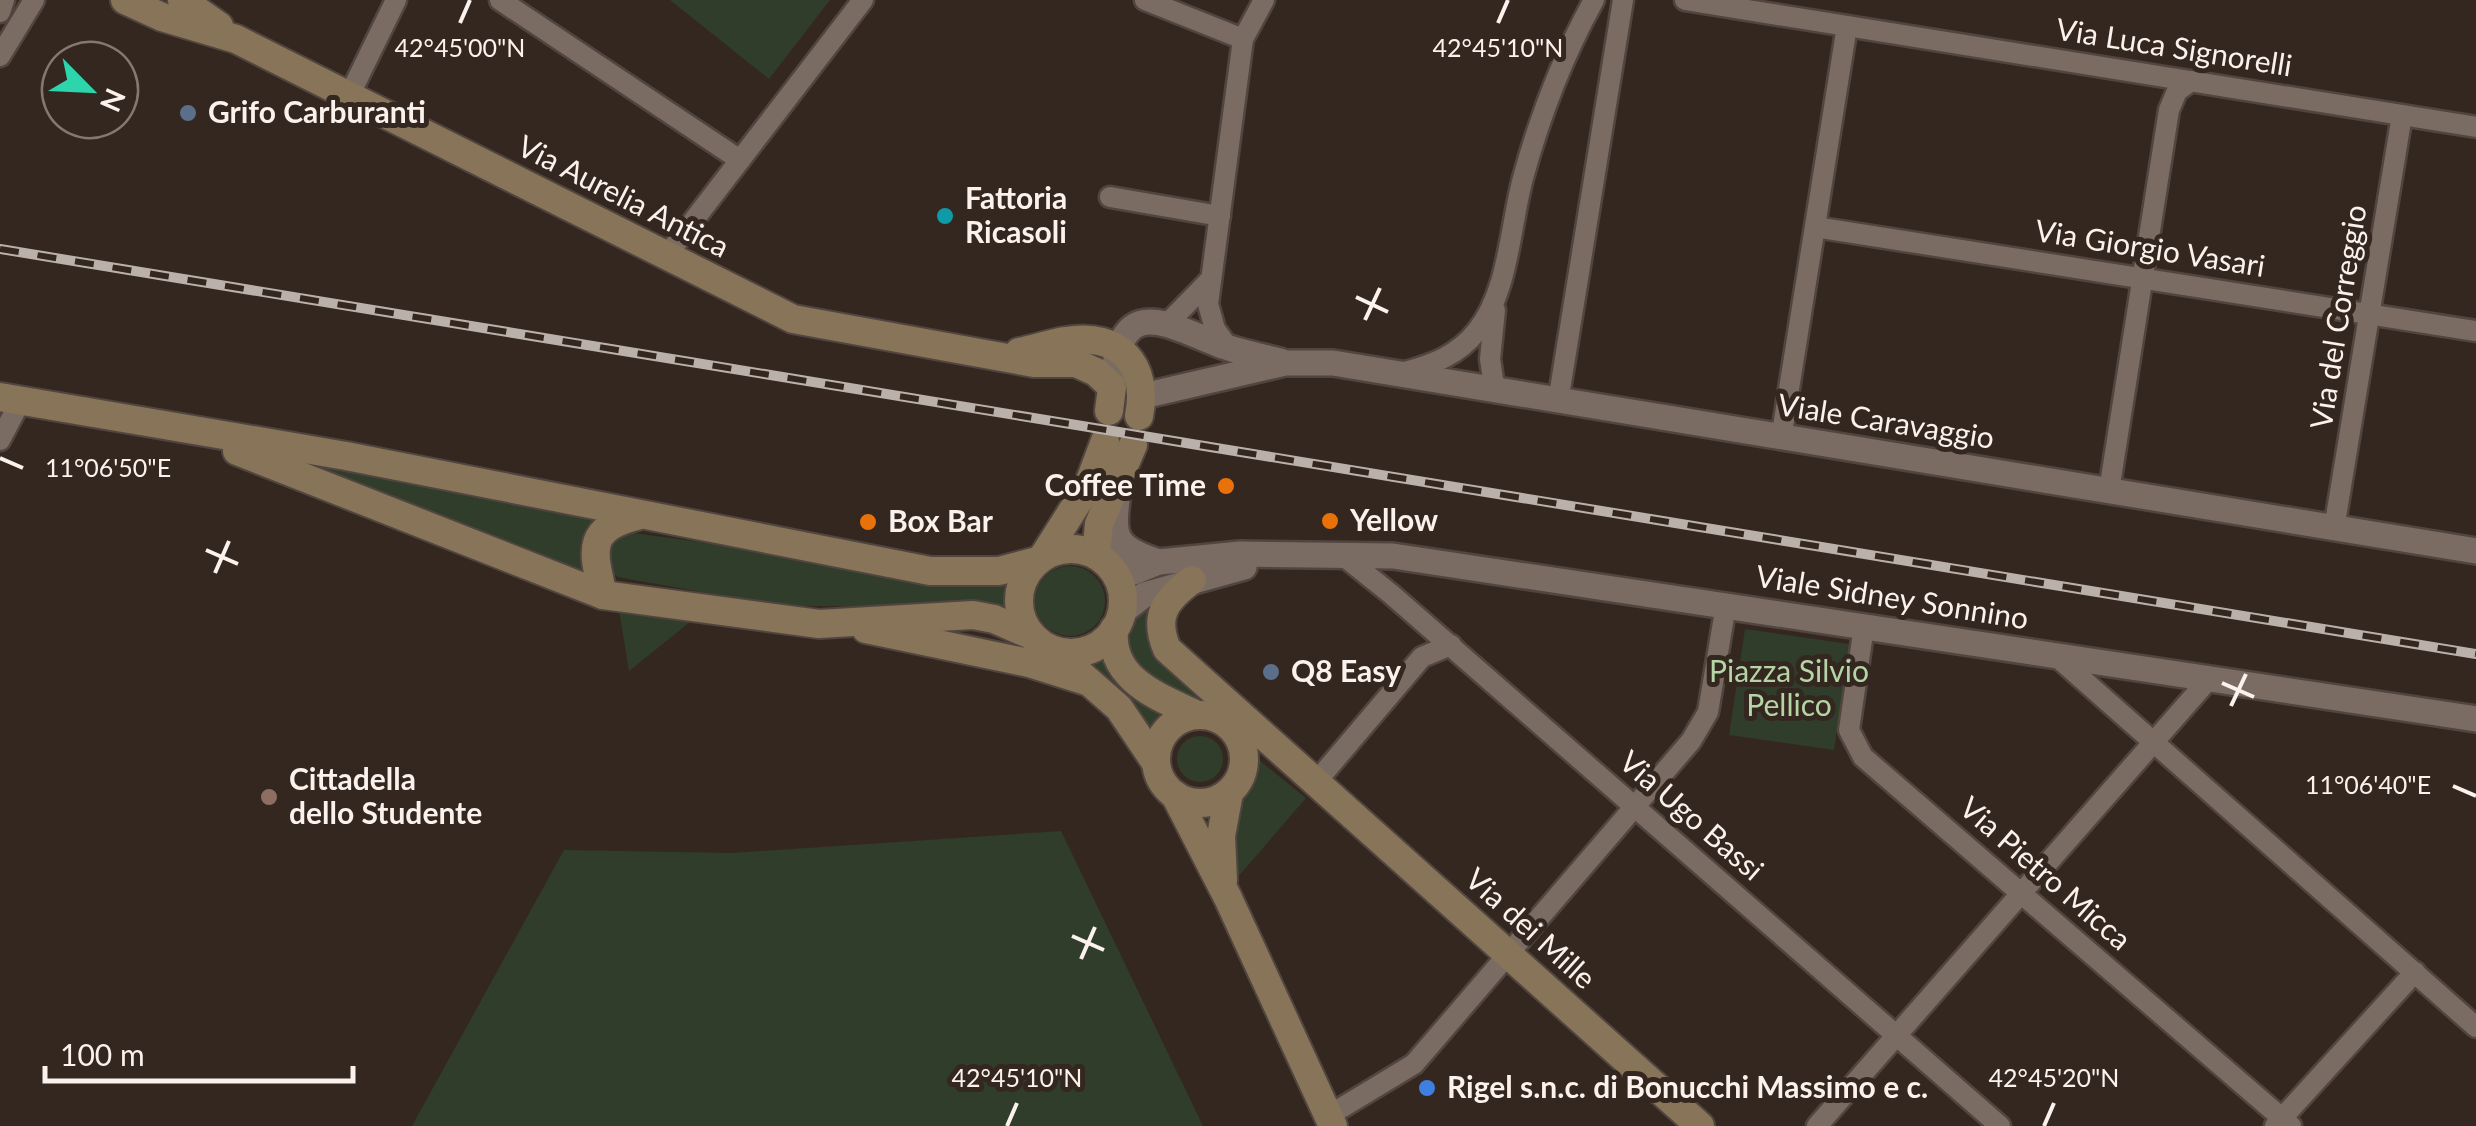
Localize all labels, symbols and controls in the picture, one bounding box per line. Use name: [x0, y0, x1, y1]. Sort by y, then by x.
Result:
street label: Via Luca Signorelli: [2054, 10, 2295, 82]
text: 42°45'00"N: [395, 32, 525, 62]
text: 42°45'10"N: [1433, 32, 1563, 62]
north arrow: [40, 40, 140, 140]
text: N: [94, 84, 134, 117]
place label: Grifo Carburanti: [208, 93, 426, 129]
marker: Grifo Carburanti: [177, 102, 199, 124]
street label: Via Aurelia Antica: [512, 126, 736, 264]
place label: Fattoria Ricasoli: [965, 179, 1067, 249]
street label: Via del Correggio: [2302, 202, 2373, 431]
marker: Fattoria Ricasoli: [934, 205, 956, 227]
street label: Via Giorgio Vasari: [2033, 211, 2268, 283]
street label: Viale Caravaggio: [1776, 385, 1997, 455]
text: 11°06'50"E: [45, 452, 171, 482]
place label: Coffee Time: [1044, 466, 1206, 502]
marker: Coffee Time: [1215, 475, 1237, 497]
place label: Yellow: [1349, 501, 1438, 537]
place label: Box Bar: [888, 502, 994, 538]
marker: Yellow: [1319, 510, 1341, 532]
marker: Box Bar: [857, 511, 879, 533]
street label: Viale Sidney Sonnino: [1753, 557, 2031, 635]
place label: Q8 Easy: [1291, 652, 1401, 688]
park label: Piazza Silvio Pellico: [1709, 652, 1869, 722]
marker: Q8 Easy: [1260, 661, 1282, 683]
street label: Via Ugo Bassi: [1613, 742, 1772, 887]
place label: Cittadella dello Studente: [289, 760, 482, 830]
text: 11°06'40"E: [2305, 769, 2431, 799]
marker: Cittadella dello Studente: [258, 786, 280, 808]
street label: Via Pietro Micca: [1953, 788, 2139, 957]
street label: Via dei Mille: [1459, 860, 1604, 995]
scale bar: [45, 1021, 352, 1083]
text: 100 m: [60, 1036, 145, 1072]
text: 42°45'10"N: [952, 1062, 1082, 1092]
text: 42°45'20"N: [1989, 1062, 2119, 1092]
place label: Rigel s.n.c. di Bonucchi Massimo e c.: [1447, 1068, 1928, 1104]
marker: Rigel s.n.c. di Bonucchi Massimo e c.: [1416, 1077, 1438, 1099]

